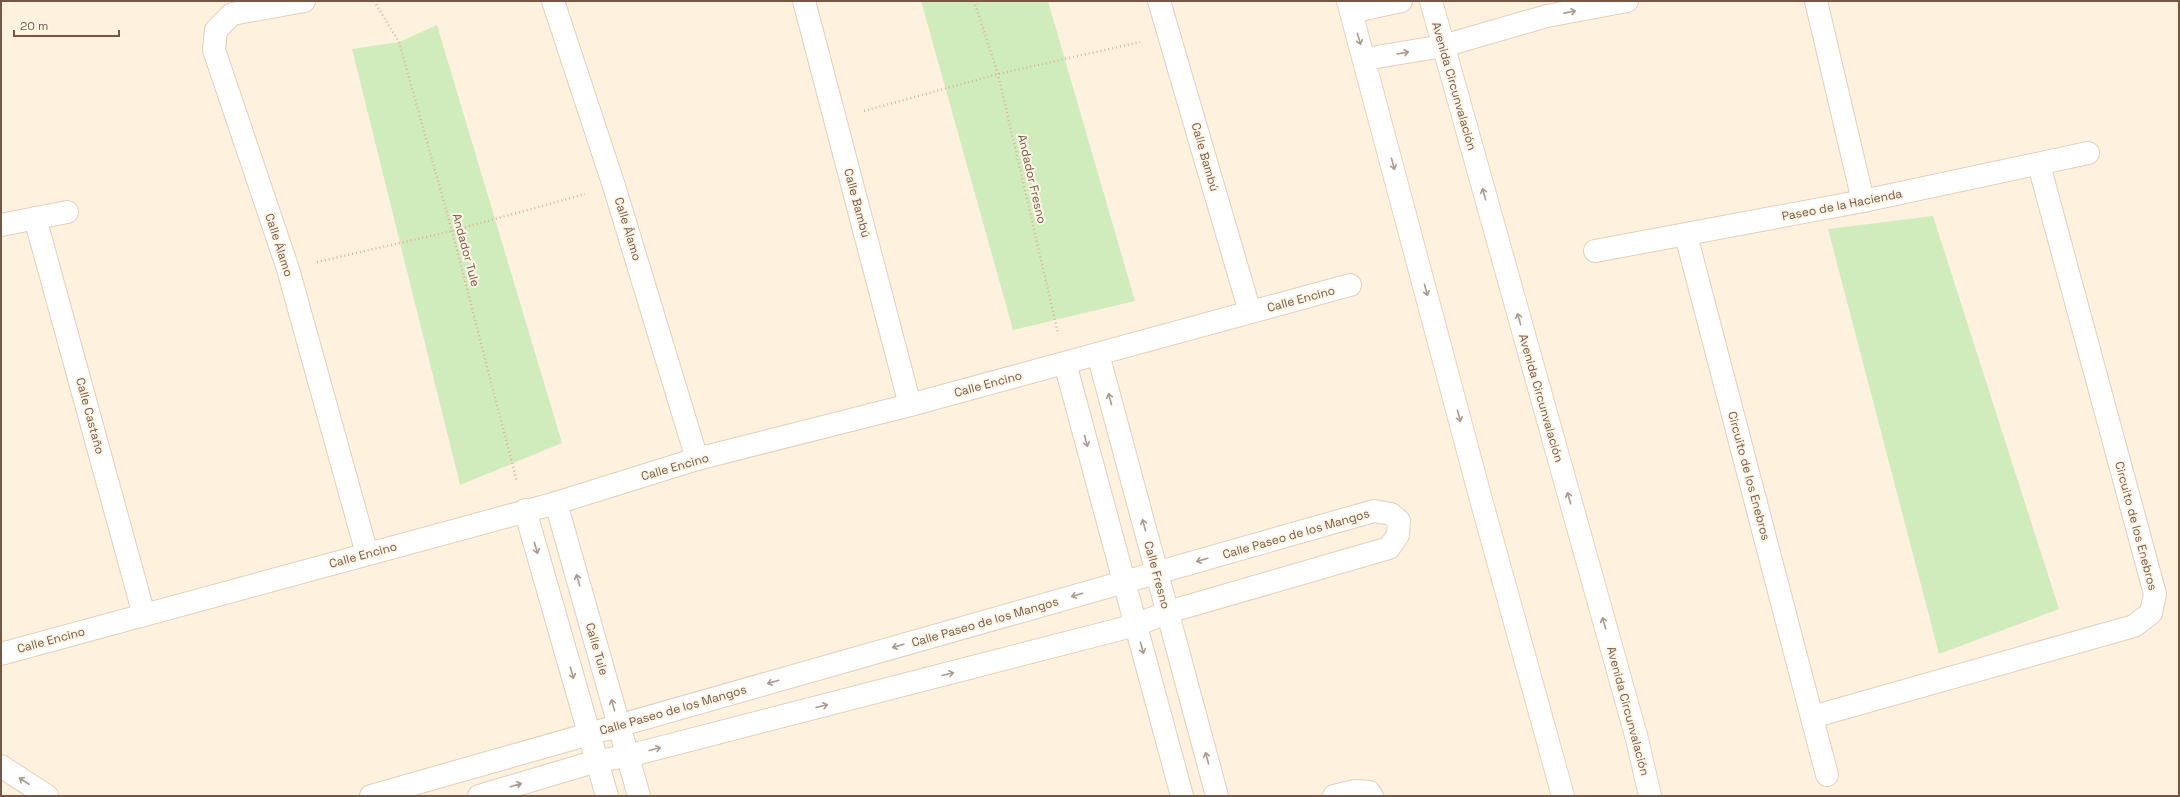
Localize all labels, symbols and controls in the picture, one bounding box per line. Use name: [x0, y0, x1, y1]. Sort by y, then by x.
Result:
one-way arrow: [1564, 8, 1577, 16]
scale bar: [14, 12, 119, 38]
text: 20 m: [20, 18, 48, 34]
street label: Avenida Circunvalación: [1428, 20, 1480, 152]
one-way arrow: [1356, 32, 1363, 45]
one-way arrow: [1397, 48, 1410, 56]
street label: Calle Bambú: [1188, 121, 1222, 193]
street label: Andador Fresno: [1014, 133, 1050, 225]
one-way arrow: [1389, 157, 1397, 170]
street label: Calle Bambú: [840, 167, 874, 239]
street label: Paseo de la Hacienda: [1780, 185, 1904, 225]
one-way arrow: [1480, 187, 1487, 200]
street label: Calle Álamo: [611, 195, 645, 263]
street label: Calle Álamo: [261, 211, 297, 279]
street label: Andador Tule: [449, 212, 483, 288]
street label: Calle Encino: [1265, 282, 1337, 316]
one-way arrow: [1423, 283, 1430, 296]
one-way arrow: [1515, 313, 1522, 326]
street label: Avenida Circunvalación: [1515, 332, 1567, 464]
street label: Calle Encino: [952, 367, 1024, 401]
street label: Calle Castaño: [72, 376, 108, 456]
one-way arrow: [1106, 393, 1113, 406]
one-way arrow: [1456, 409, 1463, 422]
street label: Circuito de los Enebros: [1724, 410, 1774, 542]
one-way arrow: [1083, 434, 1091, 447]
street label: Calle Encino: [639, 450, 711, 484]
street label: Circuito de los Enebros: [2111, 460, 2161, 592]
one-way arrow: [1565, 492, 1572, 505]
street label: Calle Paseo de los Mangos: [1221, 505, 1371, 563]
one-way arrow: [1140, 518, 1147, 531]
street label: Calle Encino: [327, 538, 399, 572]
street label: Calle Fresno: [1140, 539, 1174, 611]
one-way arrow: [532, 541, 540, 554]
one-way arrow: [1195, 557, 1208, 564]
one-way arrow: [574, 573, 581, 586]
one-way arrow: [1070, 592, 1083, 600]
street label: Calle Paseo de los Mangos: [910, 593, 1060, 651]
one-way arrow: [1600, 617, 1607, 630]
street label: Calle Tule: [582, 621, 612, 677]
street label: Calle Encino: [15, 623, 87, 657]
one-way arrow: [1139, 641, 1146, 654]
one-way arrow: [891, 643, 904, 650]
street label: Avenida Circunvalación: [1603, 645, 1653, 777]
one-way arrow: [569, 666, 576, 679]
one-way arrow: [941, 669, 954, 677]
one-way arrow: [766, 679, 779, 686]
street label: Calle Paseo de los Mangos: [598, 681, 748, 739]
one-way arrow: [609, 698, 616, 711]
one-way arrow: [815, 702, 828, 709]
one-way arrow: [648, 744, 661, 752]
one-way arrow: [1203, 752, 1210, 765]
one-way arrow: [19, 777, 30, 785]
one-way arrow: [509, 781, 522, 788]

